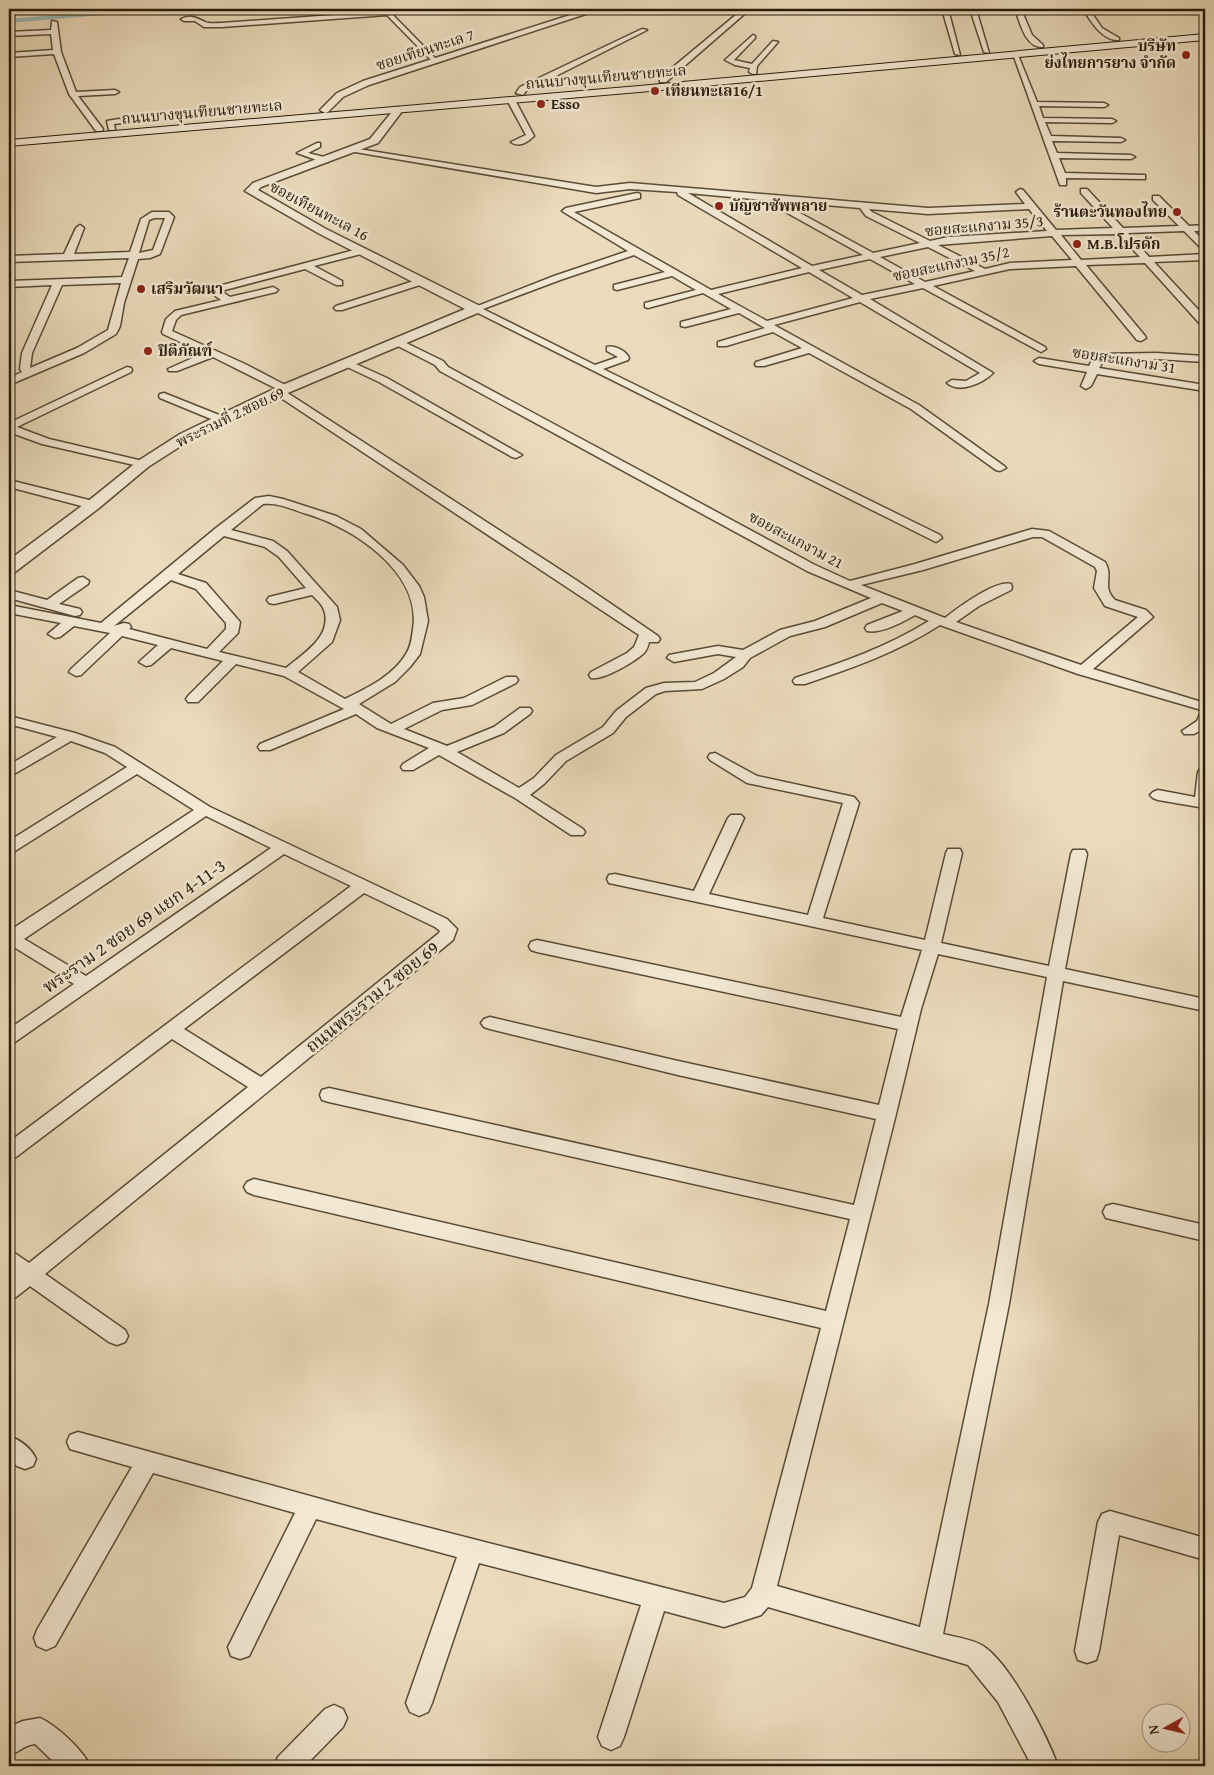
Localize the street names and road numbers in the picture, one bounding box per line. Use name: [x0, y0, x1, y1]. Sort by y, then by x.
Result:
street label: ซอยเทียนทะเล 7: [373, 24, 477, 75]
street label: ถนนบางขุนเทียนชายทะเล: [525, 59, 687, 95]
street label: ถนนบางขุนเทียนชายทะเล: [121, 94, 283, 130]
street label: ซอยเทียนทะเล 16: [266, 176, 372, 245]
street label: ซอยสะแกงาม 35/3: [924, 210, 1044, 241]
street label: ซอยสะแกงาม 35/2: [891, 241, 1011, 286]
street label: ซอยสะแกงาม 31: [1071, 341, 1177, 378]
street label: พระรามที่ 2 ซอย 69: [172, 381, 288, 452]
street label: ซอยสะแกงาม 21: [745, 506, 847, 573]
street label: พระราม 2 ซอย 69 แยก 4-11-3: [36, 852, 231, 999]
street label: ถนนพระราม 2 ซอย 69: [299, 934, 444, 1059]

